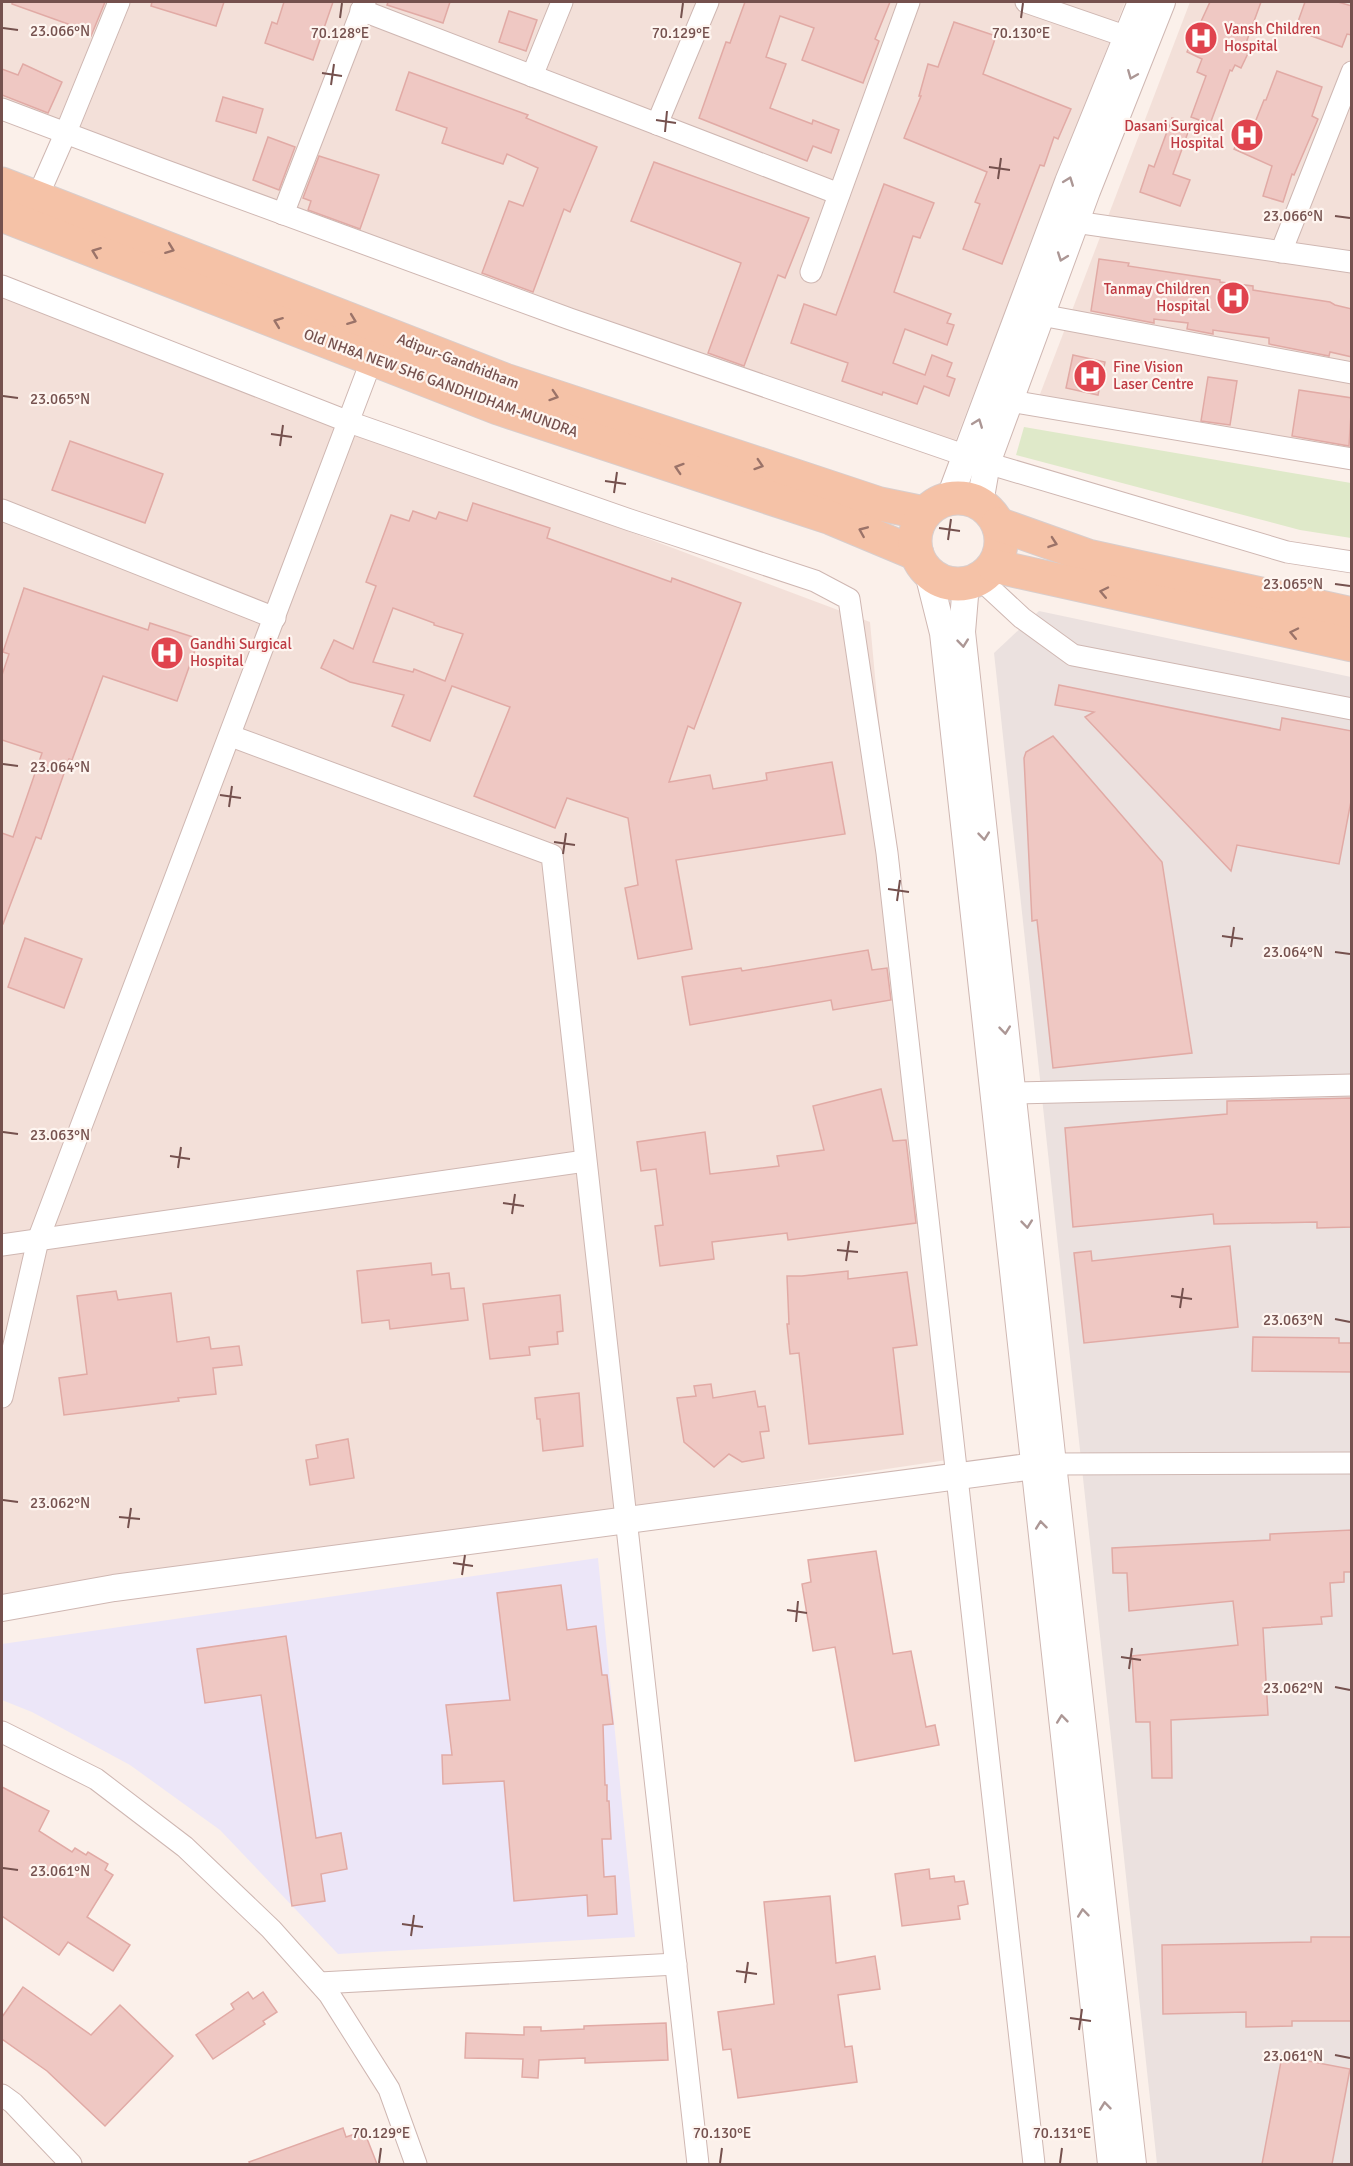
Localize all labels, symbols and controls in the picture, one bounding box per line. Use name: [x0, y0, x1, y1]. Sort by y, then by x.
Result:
hospital icon: Vansh Children Hospital: [1183, 20, 1219, 56]
place label: Vansh Children Hospital: [1224, 20, 1320, 55]
text: 23.066°N: [30, 22, 90, 40]
text: 70.128°E: [311, 24, 369, 42]
text: 70.129°E: [652, 24, 710, 42]
text: 70.130°E: [992, 24, 1050, 42]
one-way arrow: [1127, 70, 1140, 80]
place label: Dasani Surgical Hospital: [1124, 117, 1224, 152]
hospital icon: Dasani Surgical Hospital: [1229, 117, 1265, 153]
one-way arrow: [1062, 177, 1074, 188]
text: 23.066°N: [1263, 207, 1323, 225]
one-way arrow: [164, 242, 175, 254]
one-way arrow: [92, 247, 103, 259]
one-way arrow: [1057, 252, 1070, 262]
place label: Tanmay Children Hospital: [1104, 280, 1210, 315]
hospital icon: Tanmay Children Hospital: [1215, 280, 1251, 316]
one-way arrow: [346, 313, 357, 325]
one-way arrow: [273, 317, 284, 330]
street label: Old NH8A NEW SH6 GANDHIDHAM-MUNDRA: [301, 325, 581, 441]
street label: Adipur-Gandhidham: [394, 329, 522, 393]
hospital icon: Fine Vision Laser Centre: [1072, 358, 1108, 394]
place label: Fine Vision Laser Centre: [1113, 358, 1194, 393]
one-way arrow: [548, 389, 559, 402]
text: 23.065°N: [30, 390, 90, 408]
one-way arrow: [971, 418, 983, 429]
one-way arrow: [753, 457, 764, 470]
one-way arrow: [674, 462, 685, 475]
one-way arrow: [858, 526, 869, 538]
one-way arrow: [1047, 536, 1058, 549]
text: 23.065°N: [1263, 575, 1323, 593]
one-way arrow: [1099, 586, 1109, 599]
one-way arrow: [1289, 627, 1299, 640]
hospital icon: Gandhi Surgical Hospital: [149, 635, 185, 671]
place label: Gandhi Surgical Hospital: [190, 635, 292, 670]
one-way arrow: [956, 638, 969, 647]
text: 23.064°N: [30, 758, 90, 776]
one-way arrow: [977, 832, 990, 841]
text: 23.064°N: [1263, 943, 1323, 961]
one-way arrow: [999, 1026, 1011, 1035]
text: 23.063°N: [30, 1126, 90, 1144]
one-way arrow: [1020, 1219, 1032, 1229]
text: 23.063°N: [1263, 1311, 1323, 1329]
text: 23.062°N: [30, 1494, 90, 1512]
one-way arrow: [1035, 1520, 1048, 1529]
text: 23.062°N: [1263, 1679, 1323, 1697]
one-way arrow: [1056, 1714, 1069, 1723]
text: 23.061°N: [30, 1862, 90, 1880]
one-way arrow: [1077, 1908, 1090, 1917]
text: 23.061°N: [1263, 2047, 1323, 2065]
one-way arrow: [1099, 2102, 1111, 2111]
text: 70.129°E: [352, 2124, 410, 2142]
text: 70.130°E: [693, 2124, 751, 2142]
text: 70.131°E: [1033, 2124, 1091, 2142]

